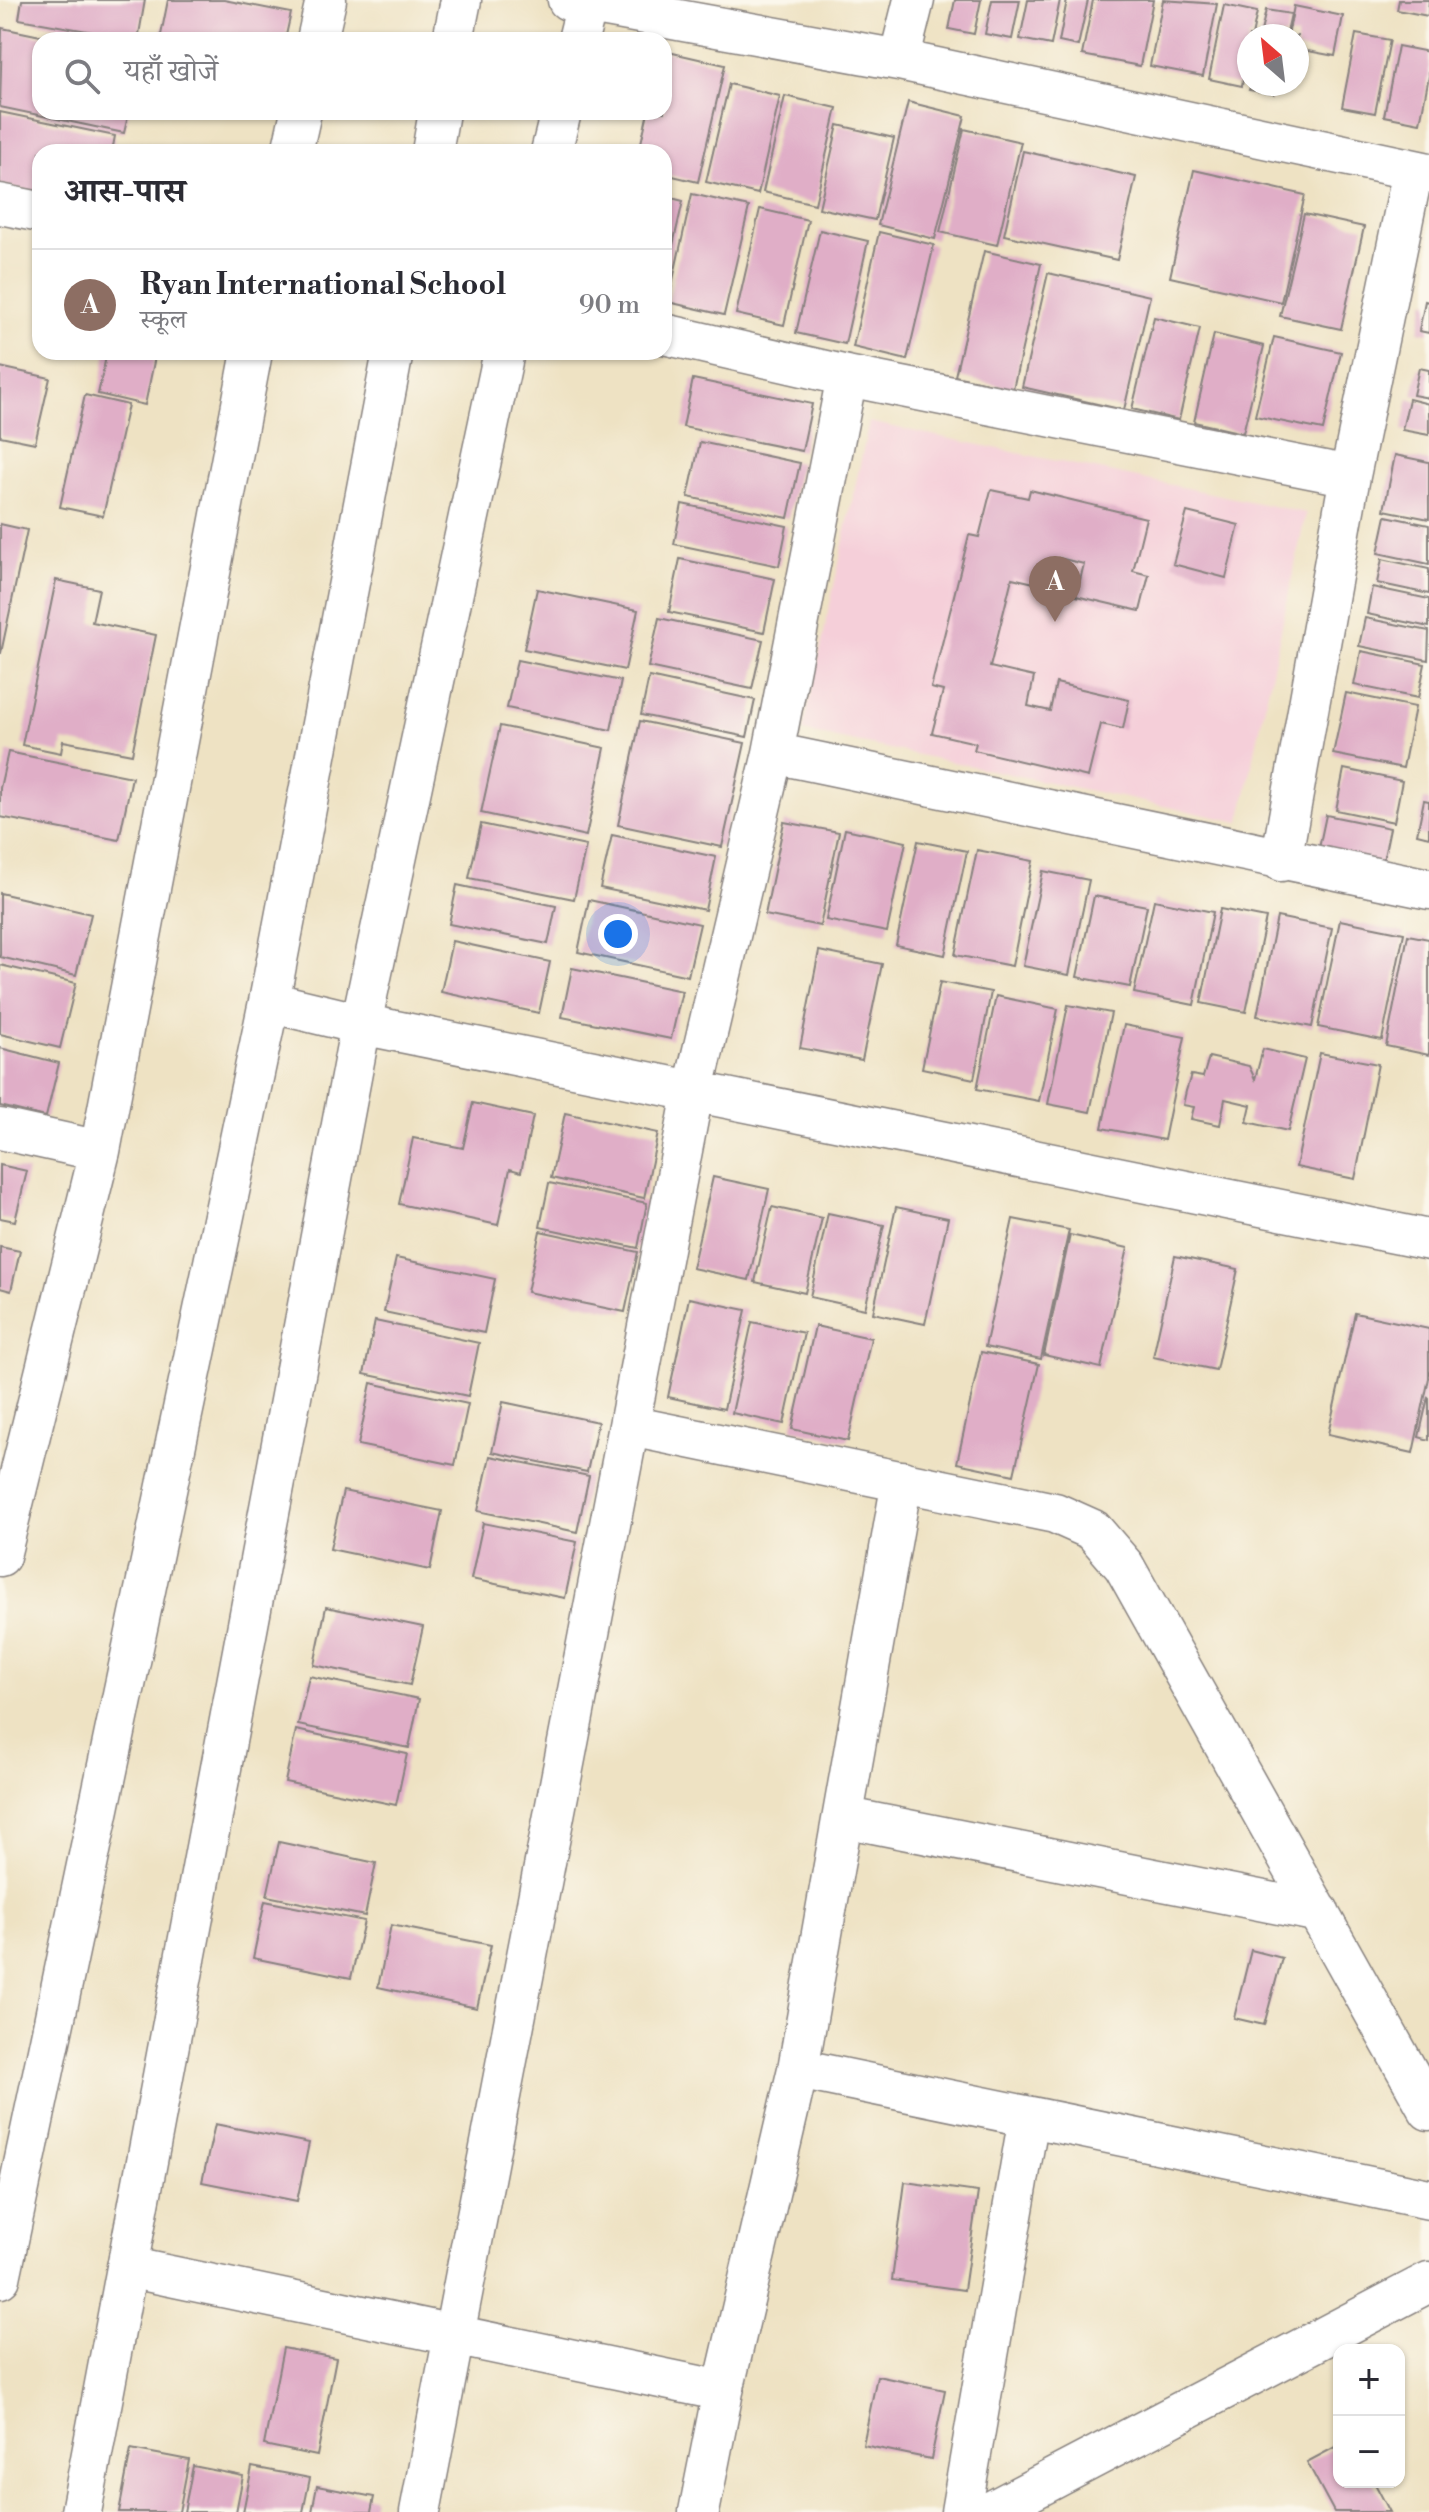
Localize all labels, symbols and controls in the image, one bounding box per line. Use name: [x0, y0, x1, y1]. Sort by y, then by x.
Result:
north arrow: [1237, 24, 1309, 96]
search box: [32, 32, 672, 120]
text: यहाँ खोजें: [124, 53, 218, 91]
icon: search: [60, 54, 104, 98]
text: आस-पास: [64, 171, 186, 213]
text: Ryan International School: [140, 266, 506, 304]
text: A: [81, 289, 99, 321]
text: 90 m: [579, 289, 640, 321]
text: स्कूल: [140, 304, 186, 336]
pin: A: [1029, 556, 1081, 622]
your location: [598, 914, 638, 954]
map controls: [1333, 2344, 1405, 2488]
button: +: [1333, 2344, 1405, 2416]
button: −: [1333, 2416, 1405, 2488]

